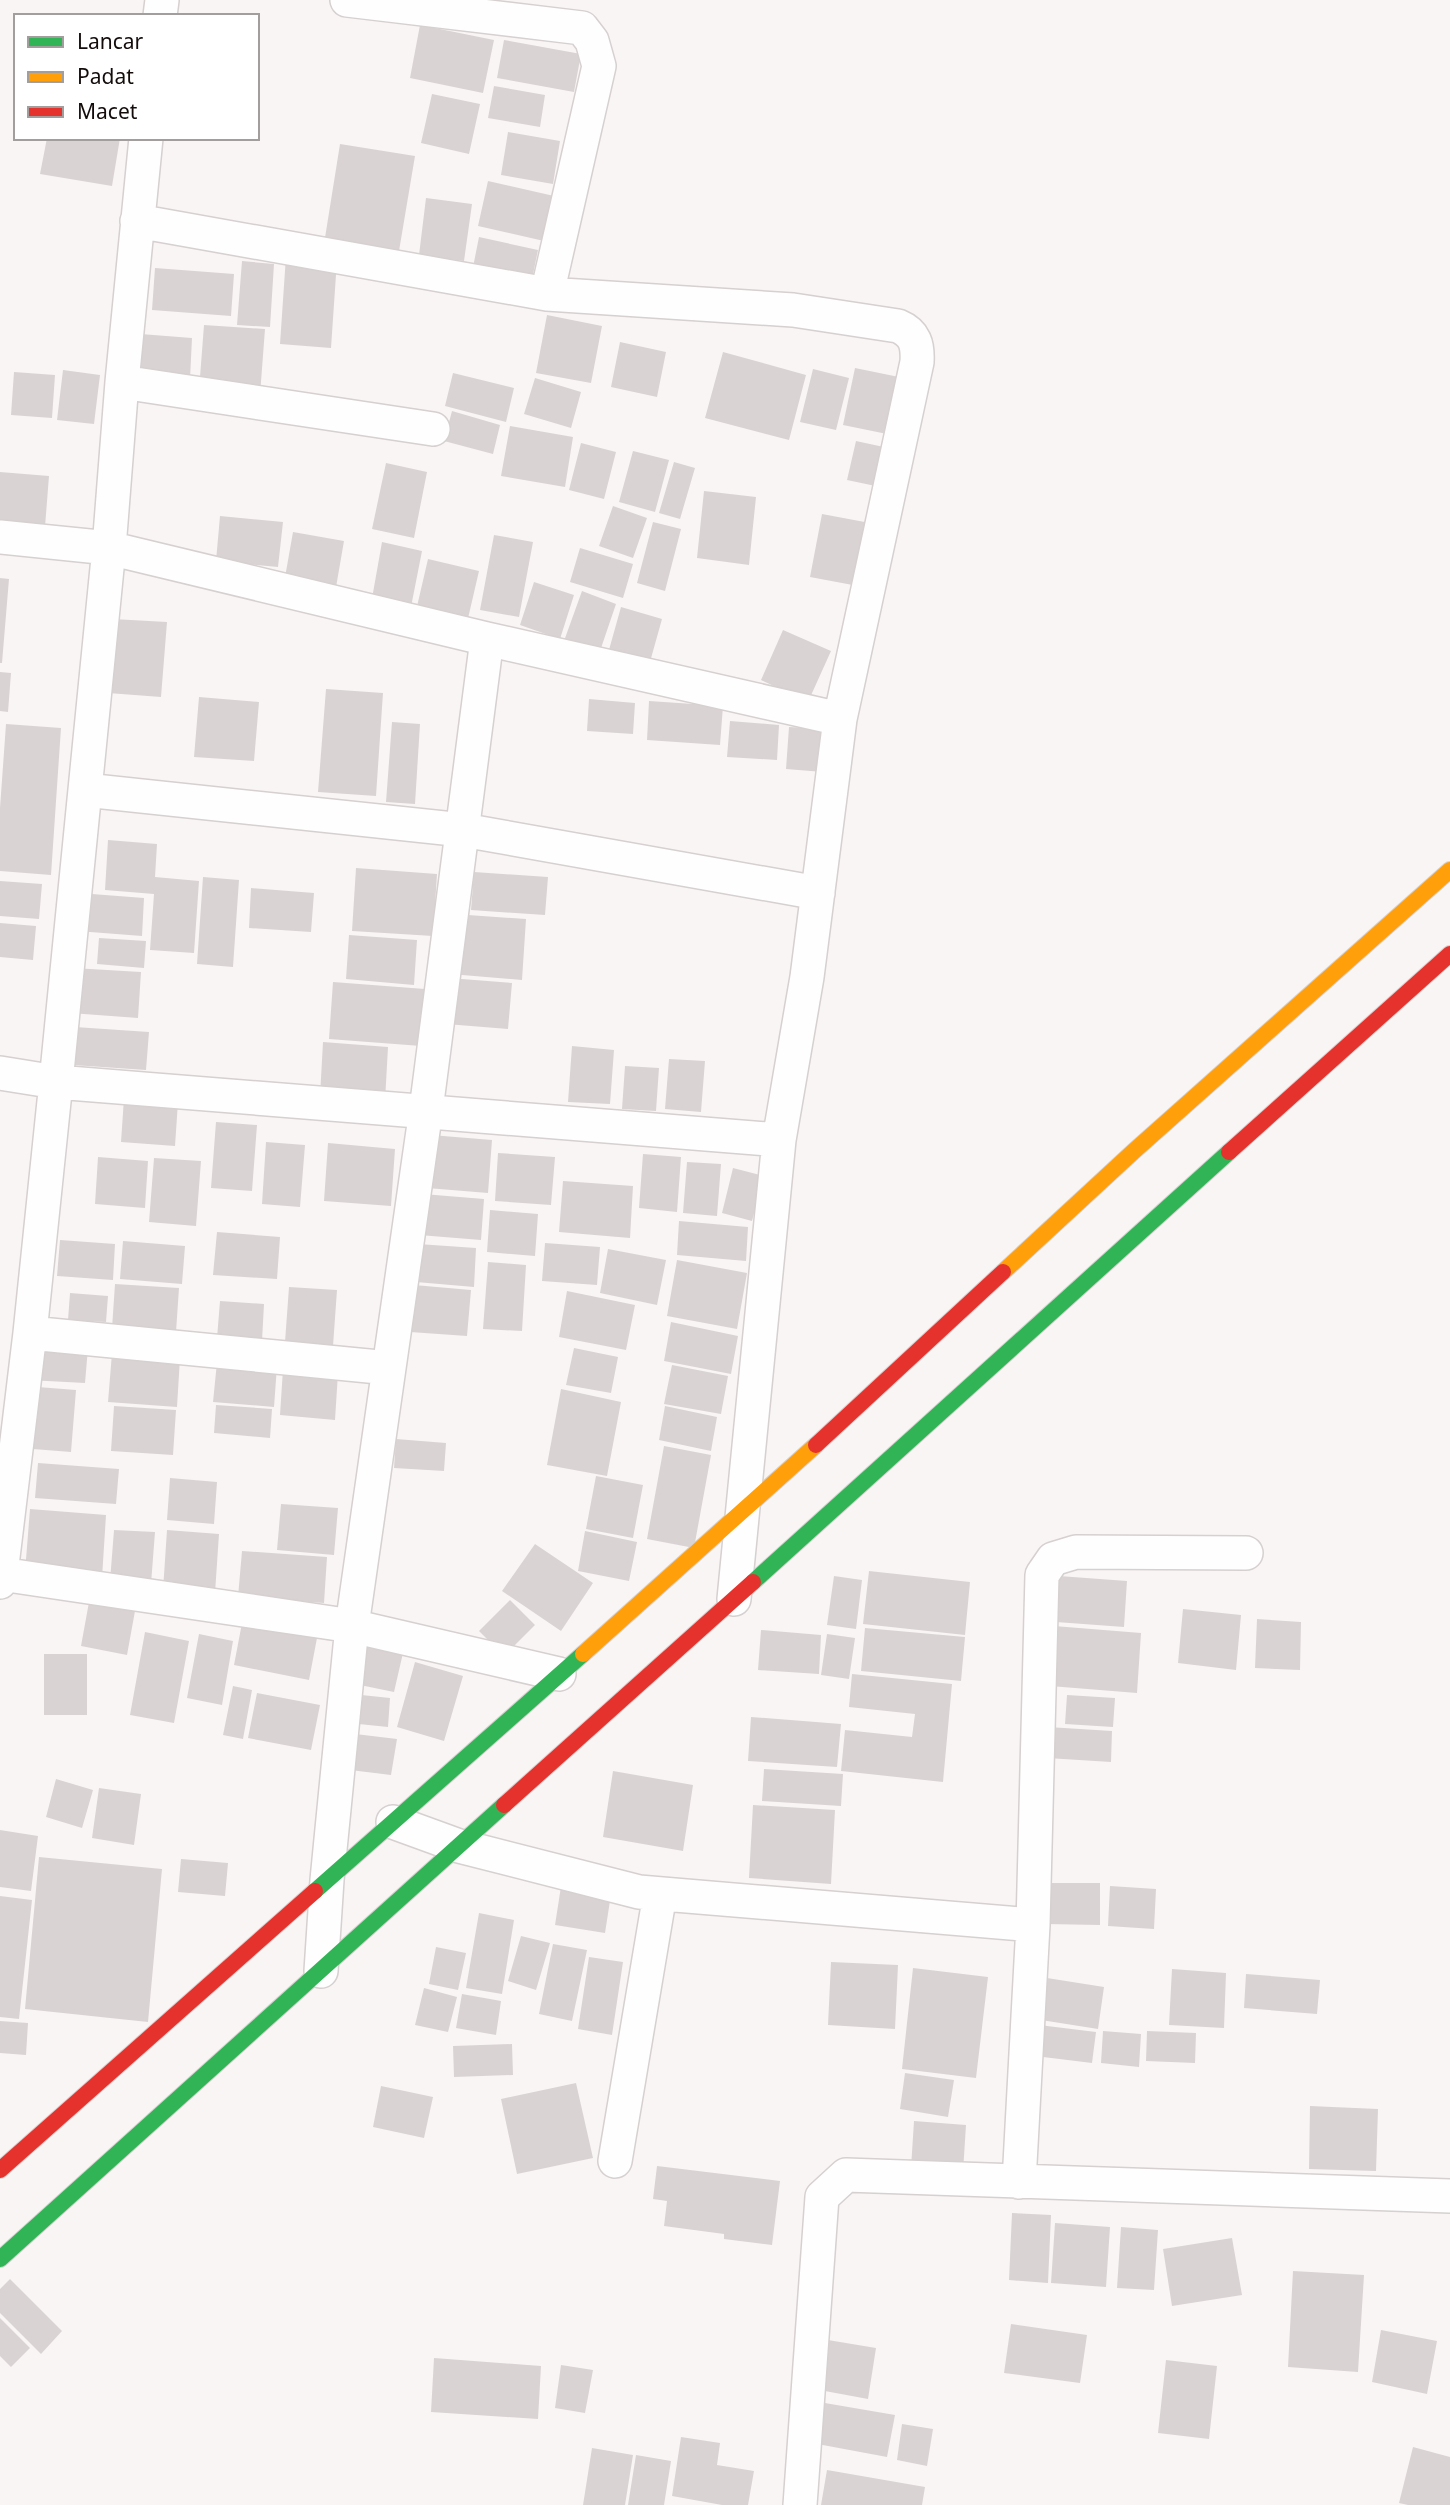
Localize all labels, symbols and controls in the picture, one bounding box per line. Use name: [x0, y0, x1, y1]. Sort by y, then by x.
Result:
legend: [14, 14, 259, 140]
text: Lancar: [77, 27, 144, 55]
text: Padat: [77, 62, 134, 90]
text: Macet: [77, 97, 138, 125]

